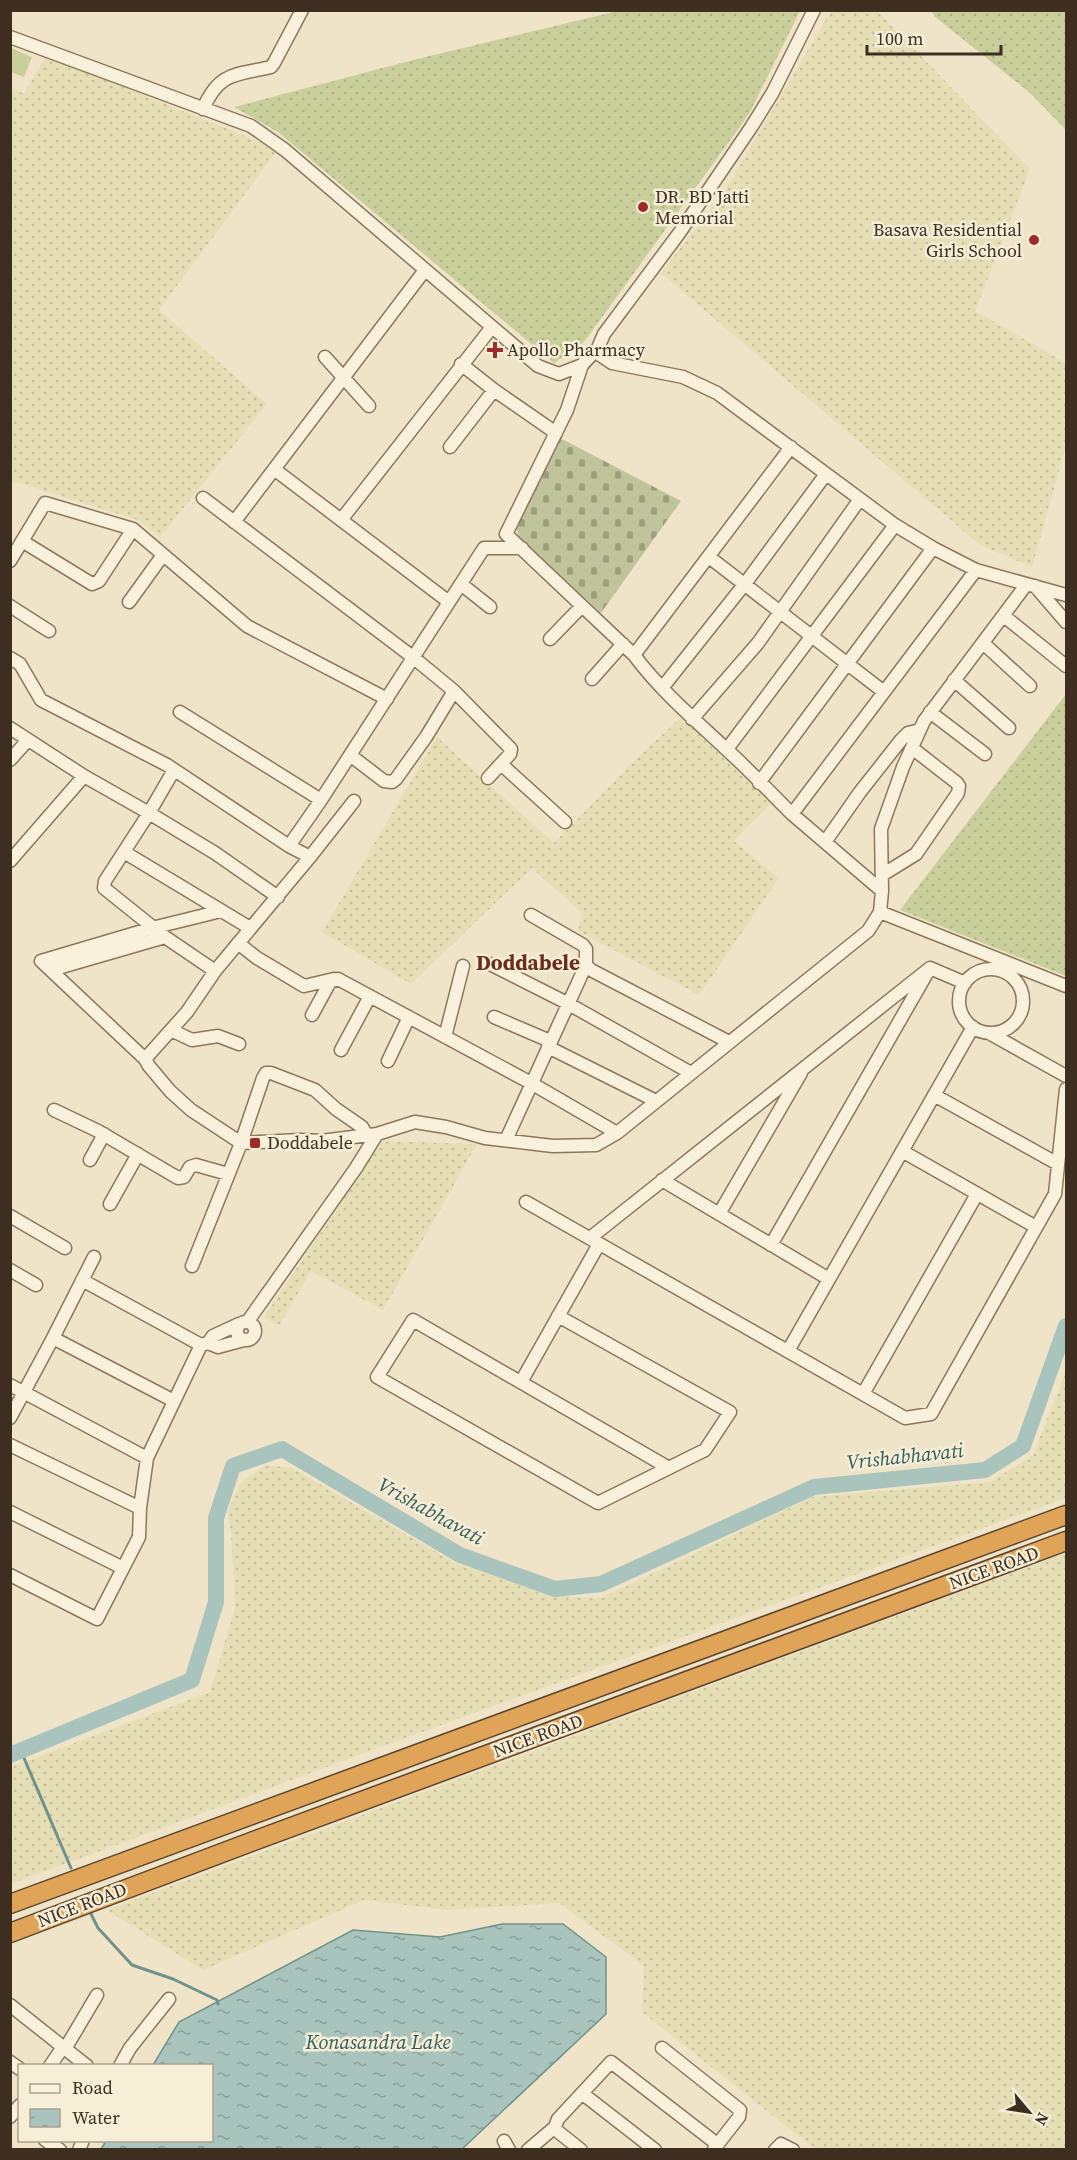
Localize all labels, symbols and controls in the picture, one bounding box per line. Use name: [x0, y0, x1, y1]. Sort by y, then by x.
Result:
scale bar: [867, 18, 1000, 56]
text: 100 m: [876, 26, 923, 51]
place label: DR. BD Jatti Memorial: [655, 184, 749, 230]
marker: DR. BD Jatti Memorial: [636, 200, 650, 214]
place label: Basava Residential Girls School: [873, 217, 1022, 263]
marker: Basava Residential Girls School: [1027, 233, 1041, 247]
place label: Apollo Pharmacy: [507, 337, 646, 362]
marker: Apollo Pharmacy: [488, 343, 502, 357]
district label: Doddabele: [476, 948, 580, 977]
place label: Doddabele: [267, 1130, 353, 1155]
marker: Doddabele: [248, 1136, 262, 1150]
water label: Vrishabhavati: [845, 1436, 965, 1476]
water label: Vrishabhavati: [373, 1470, 489, 1552]
street label: NICE ROAD: [946, 1540, 1042, 1595]
street label: NICE ROAD: [490, 1708, 586, 1763]
street label: NICE ROAD: [34, 1876, 130, 1933]
water label: Konasandra Lake: [304, 2028, 451, 2056]
legend: [18, 2064, 213, 2142]
text: Road: [72, 2075, 113, 2100]
north arrow: [999, 2082, 1059, 2142]
text: Water: [72, 2105, 120, 2130]
text: N: [1030, 2109, 1055, 2130]

